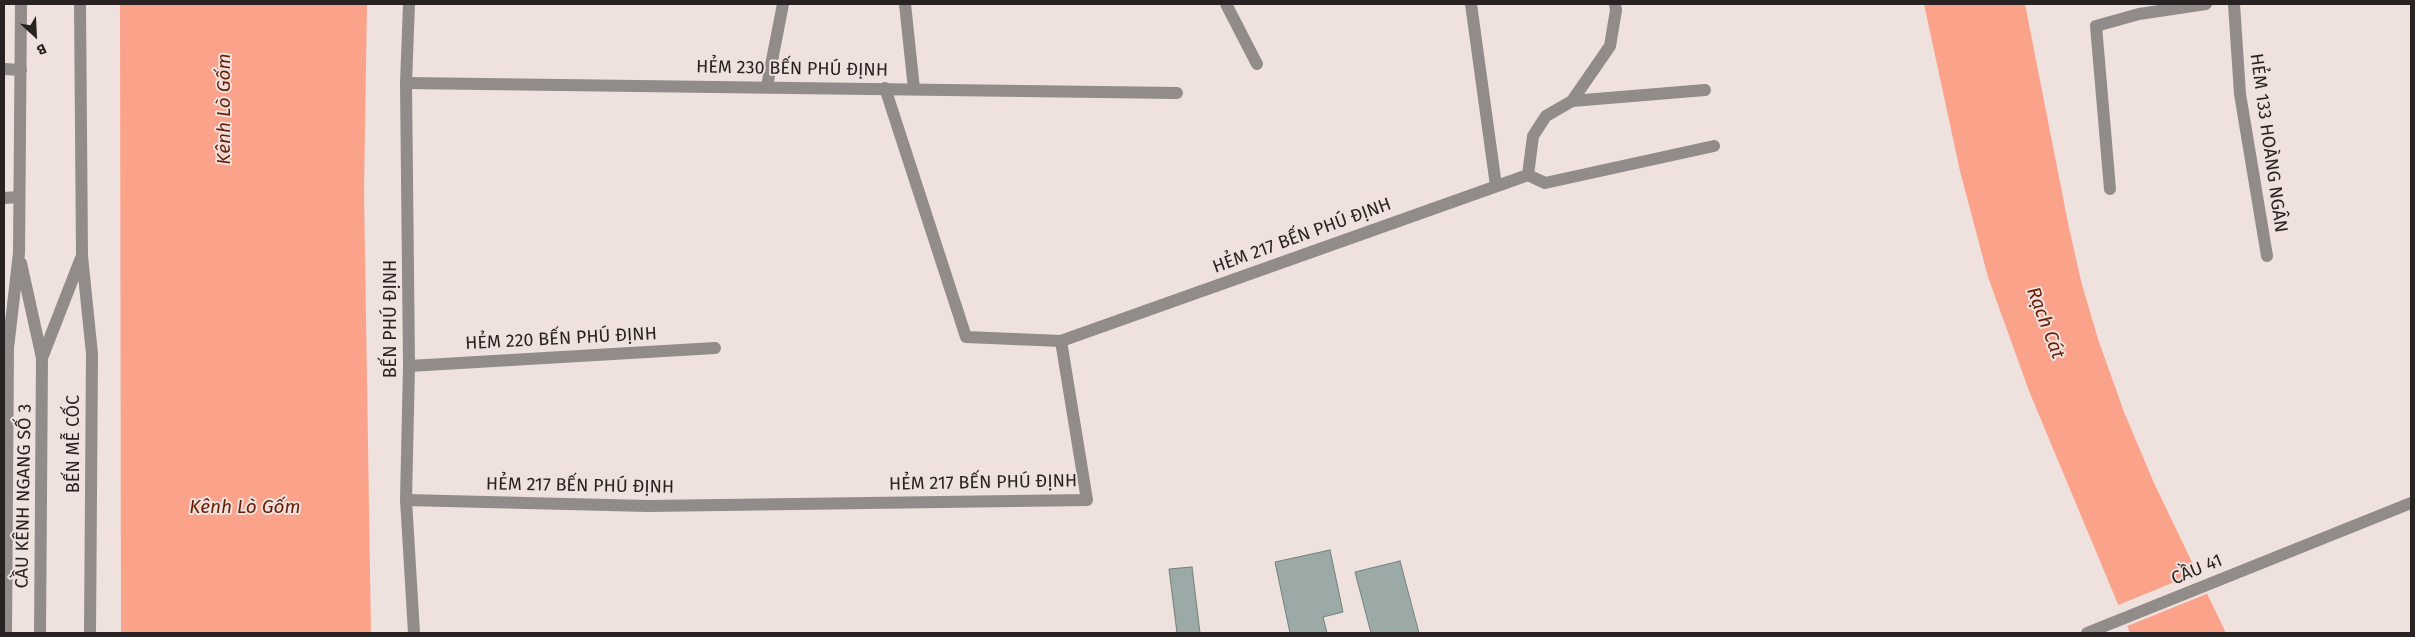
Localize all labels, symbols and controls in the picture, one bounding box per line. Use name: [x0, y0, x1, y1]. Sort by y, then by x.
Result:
north arrow: [10, 10, 60, 60]
text: B: [34, 40, 49, 59]
street label: HẺM 133 HOÀNG NGÂN: [2245, 52, 2291, 234]
water label: Kênh Lò Gốm: [214, 53, 236, 165]
street label: HẺM 230 BẾN PHÚ ĐỊNH: [696, 57, 888, 81]
street label: HẺM 217 BẾN PHÚ ĐỊNH: [1210, 194, 1394, 278]
street label: BẾN PHÚ ĐỊNH: [380, 260, 402, 378]
water label: Rạch Cát: [2021, 284, 2069, 362]
street label: HẺM 220 BẾN PHÚ ĐỊNH: [465, 323, 657, 355]
street label: BẾN MỄ CỐC: [63, 395, 85, 493]
street label: CẦU KÊNH NGANG SỐ 3: [12, 403, 36, 589]
street label: HẺM 217 BẾN PHÚ ĐỊNH: [889, 471, 1077, 495]
street label: HẺM 217 BẾN PHÚ ĐỊNH: [486, 474, 674, 498]
water label: Kênh Lò Gốm: [189, 497, 301, 519]
street label: CẦU 41: [2168, 550, 2226, 590]

